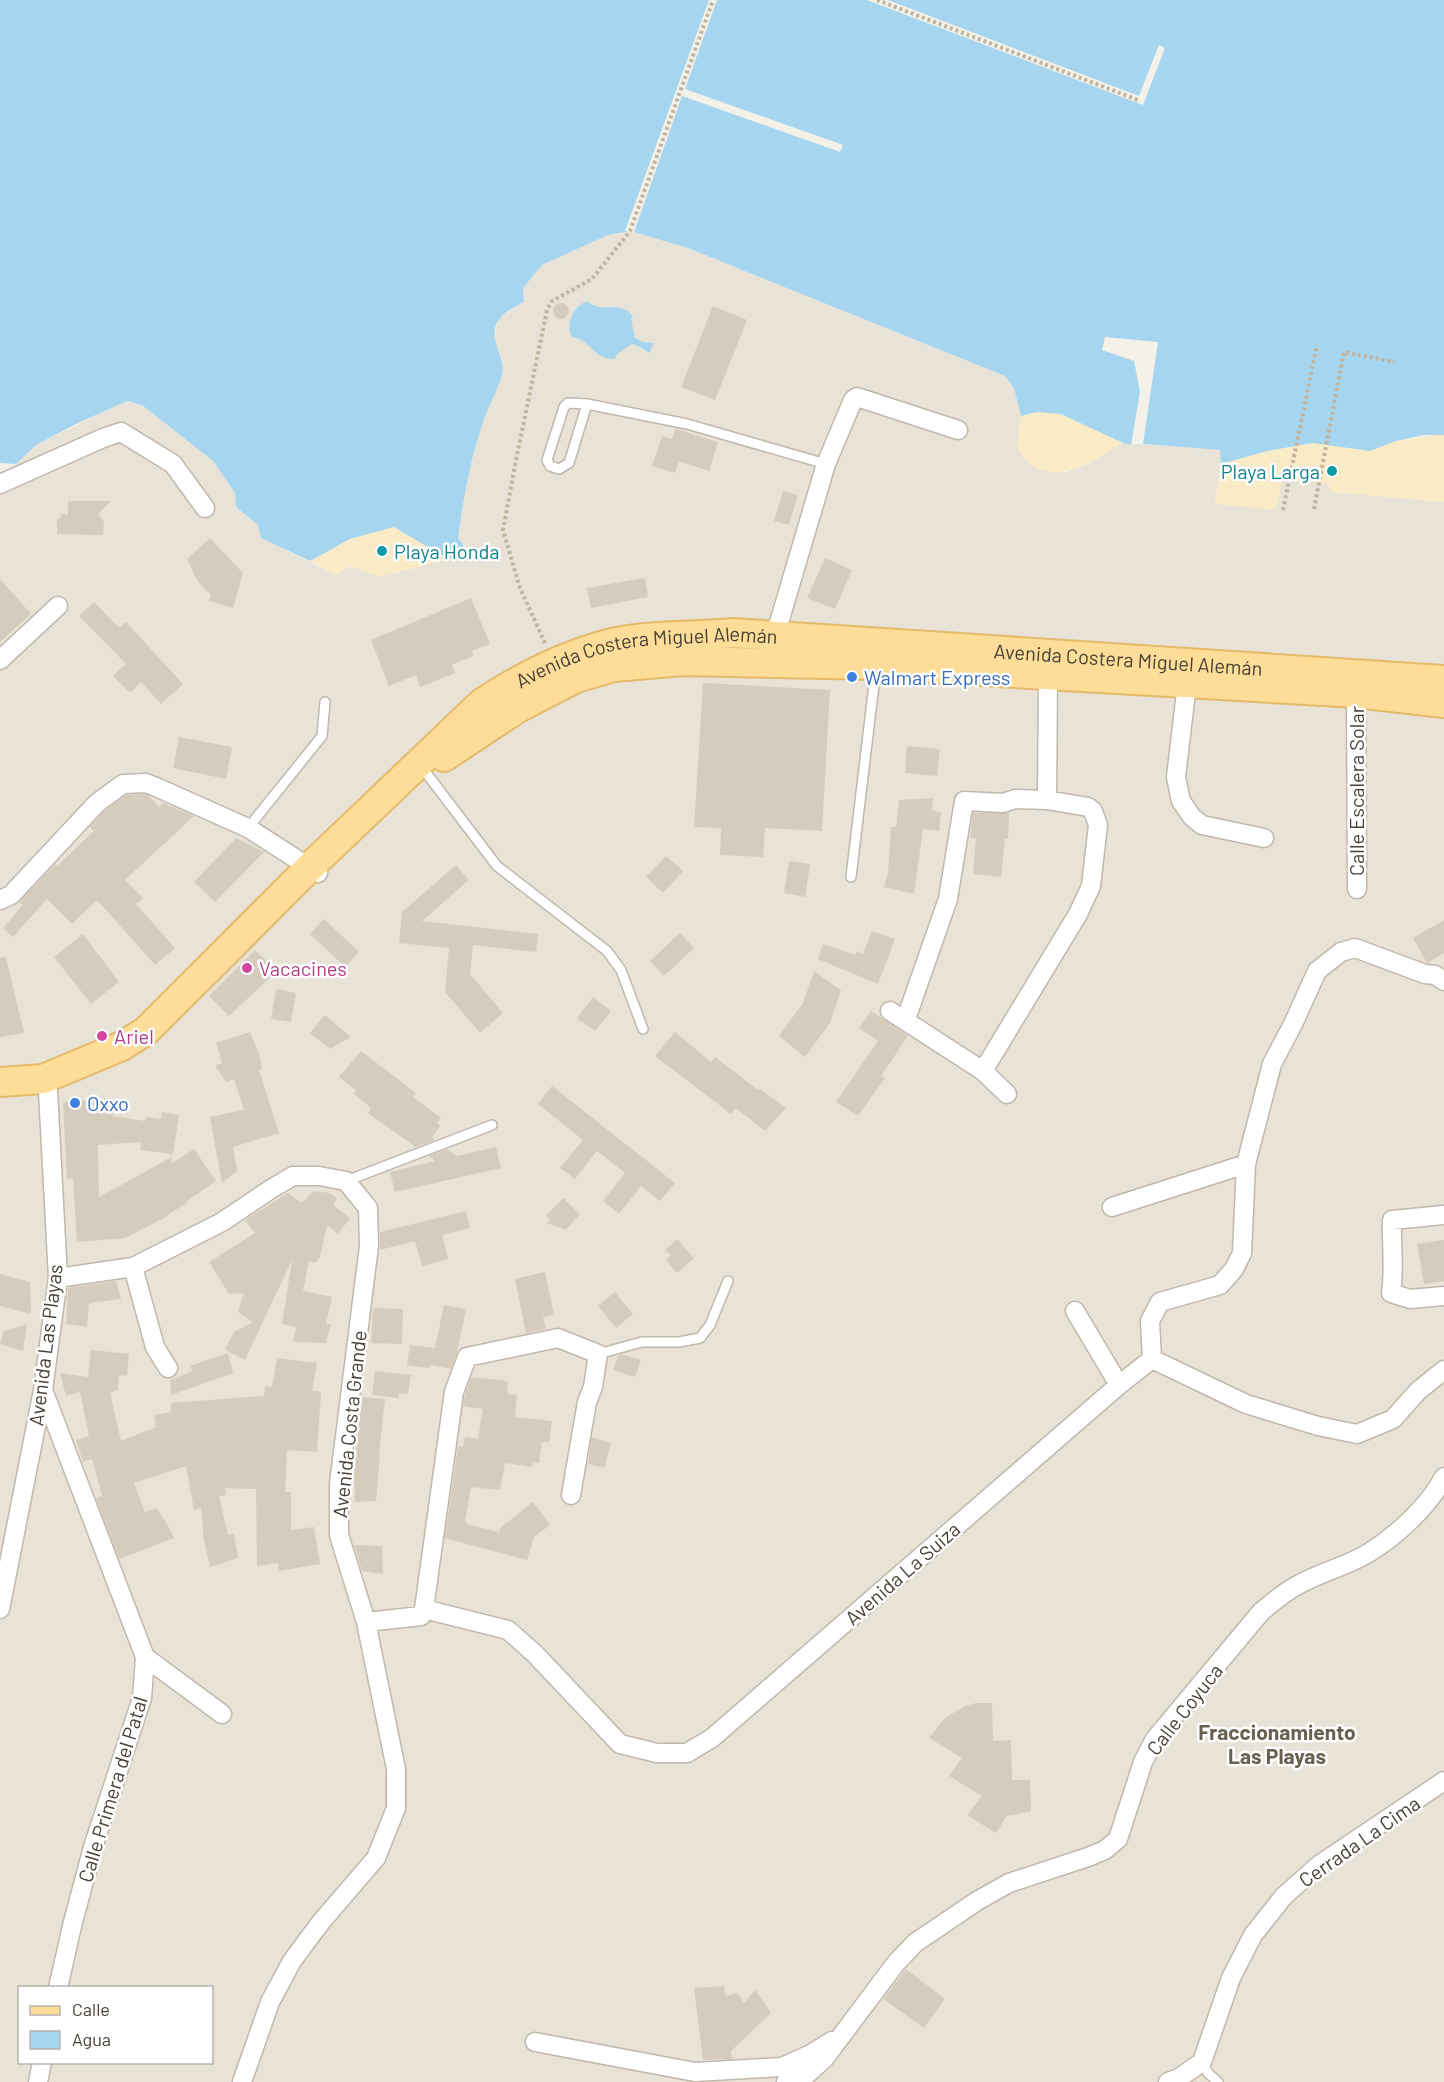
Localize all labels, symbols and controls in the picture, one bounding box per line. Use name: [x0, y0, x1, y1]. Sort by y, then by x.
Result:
place label: Playa Larga: [1221, 459, 1320, 483]
marker: Playa Larga: [1325, 464, 1339, 478]
place label: Playa Honda: [394, 539, 500, 563]
marker: Playa Honda: [375, 544, 389, 558]
street label: Avenida Costera Miguel Alemán: [511, 621, 778, 692]
street label: Avenida Costera Miguel Alemán: [993, 638, 1263, 680]
place label: Walmart Express: [864, 665, 1010, 689]
marker: Walmart Express: [845, 670, 859, 684]
street label: Calle Escalera Solar: [1344, 706, 1368, 876]
place label: Vacacines: [259, 956, 347, 980]
marker: Vacacines: [240, 961, 254, 975]
place label: Ariel: [114, 1024, 154, 1048]
marker: Ariel: [95, 1029, 109, 1043]
place label: Oxxo: [87, 1091, 129, 1115]
marker: Oxxo: [68, 1096, 82, 1110]
street label: Avenida Las Playas: [23, 1263, 67, 1427]
street label: Avenida Costa Grande: [327, 1329, 371, 1519]
street label: Avenida La Suiza: [840, 1517, 964, 1629]
street label: Calle Coyuca: [1141, 1659, 1227, 1759]
street label: Calle Primera del Patal: [72, 1693, 152, 1885]
district label: Fraccionamiento Las Playas: [1198, 1719, 1356, 1768]
street label: Cerrada La Cima: [1294, 1790, 1424, 1892]
legend: [18, 1986, 213, 2064]
text: Calle: [72, 1998, 110, 2020]
text: Agua: [72, 2028, 111, 2050]

